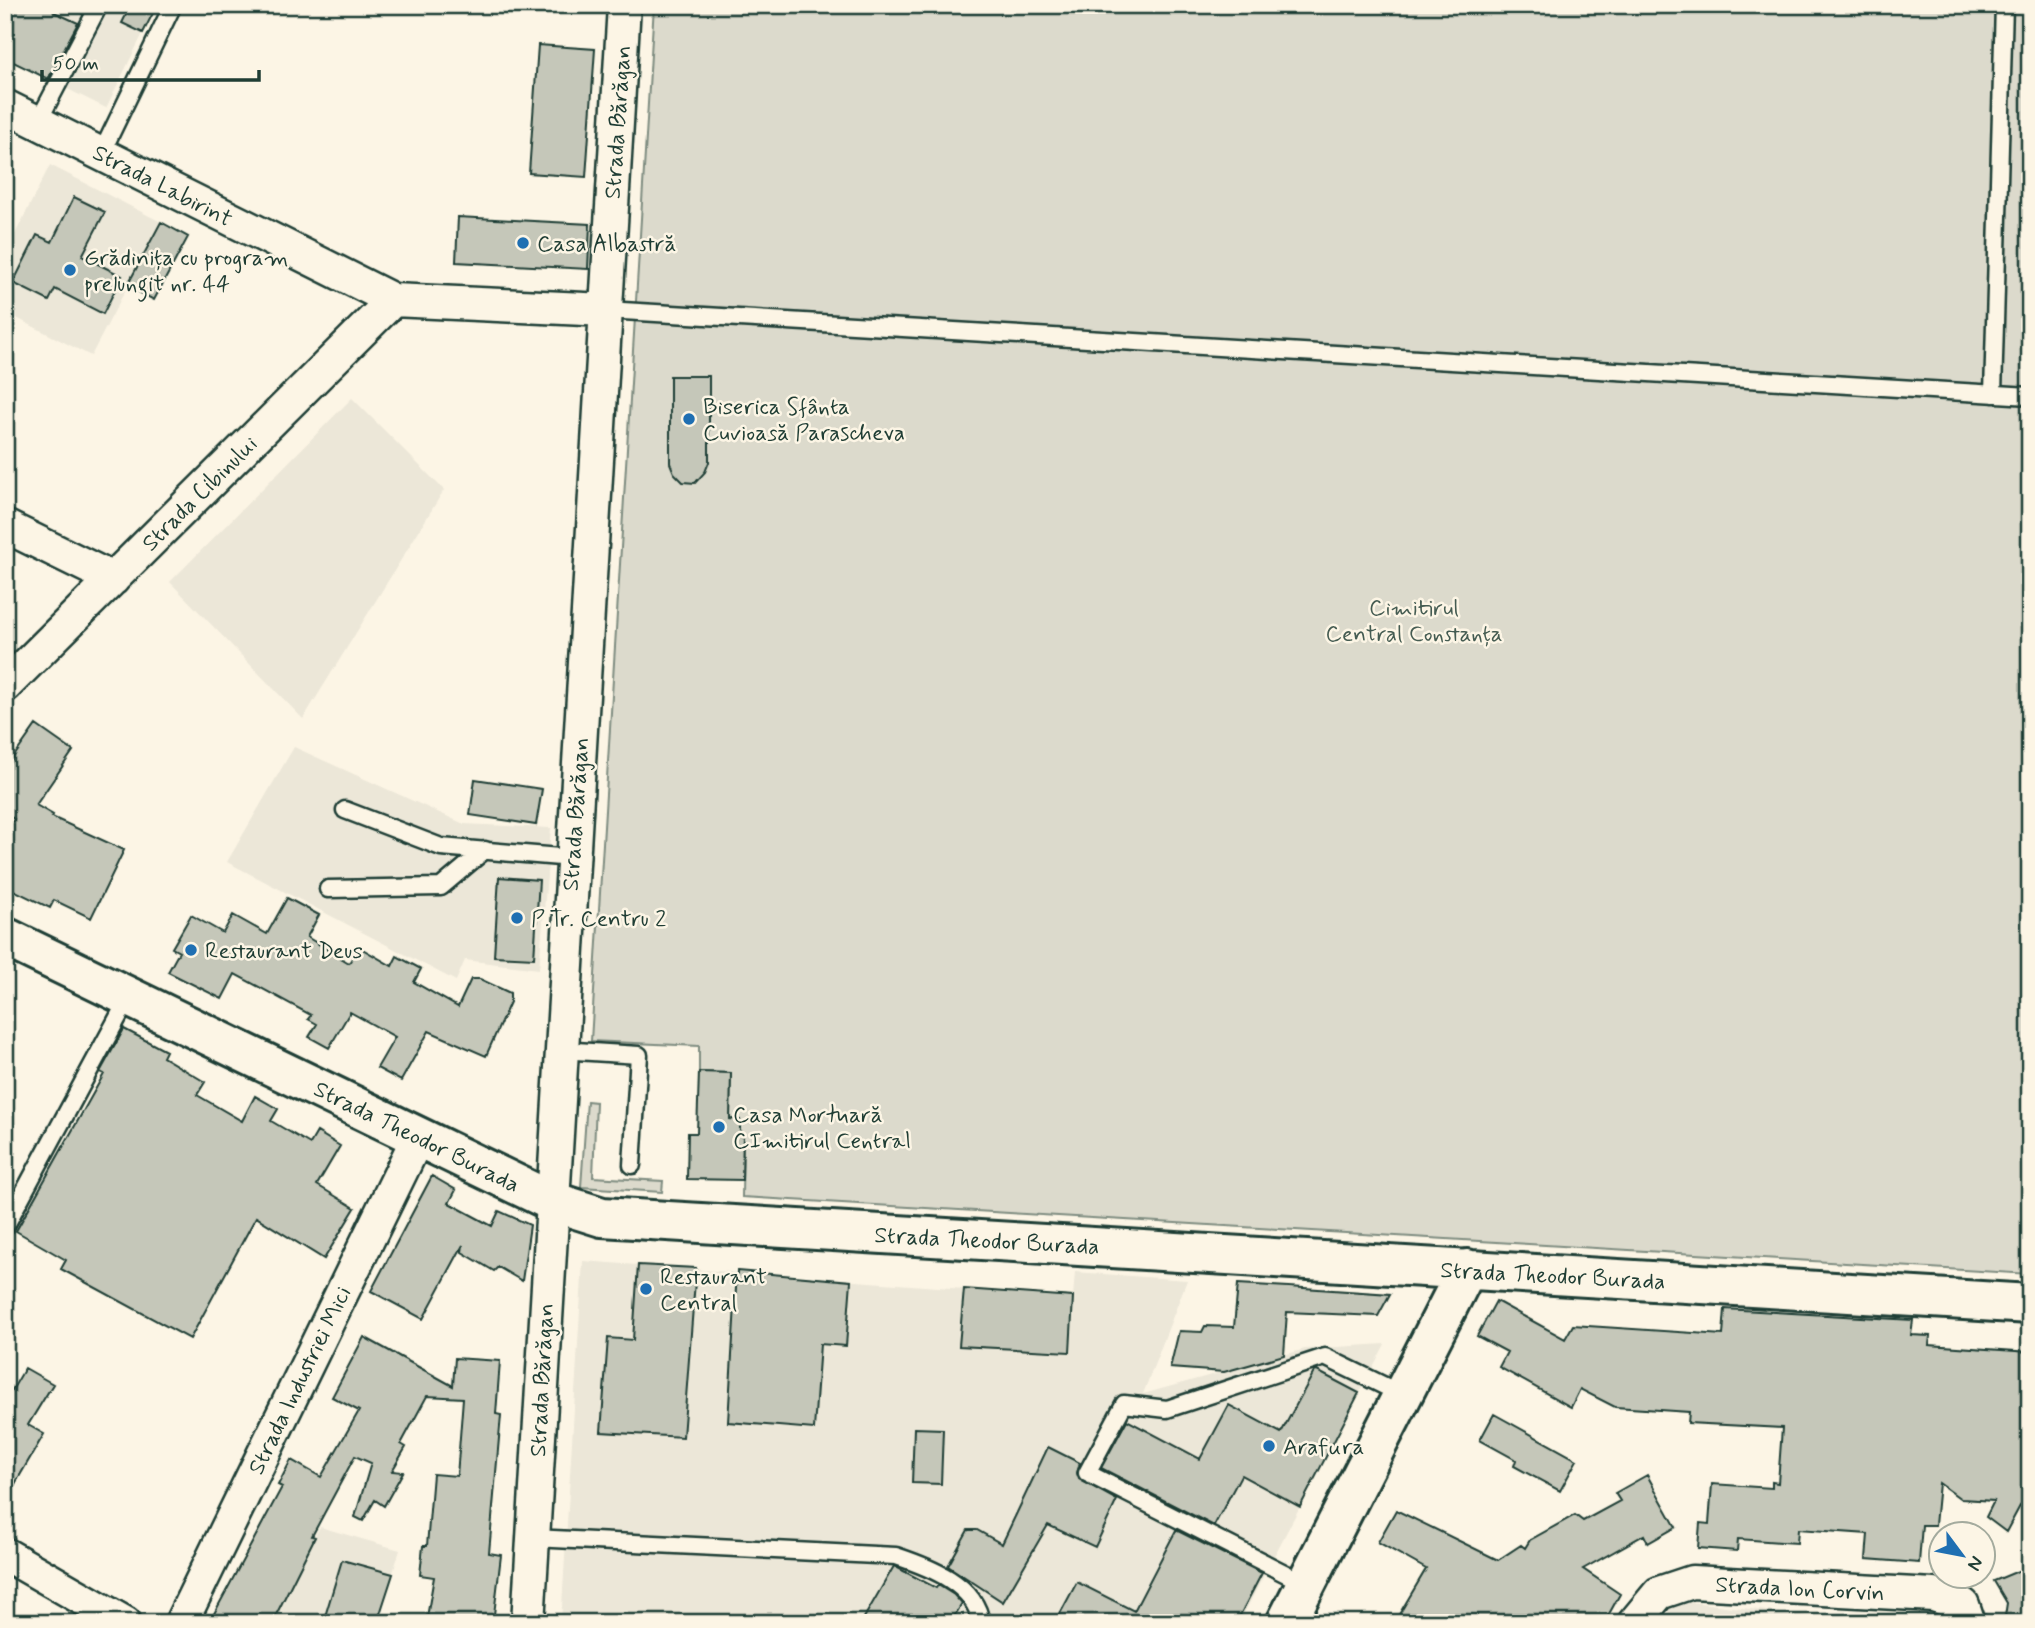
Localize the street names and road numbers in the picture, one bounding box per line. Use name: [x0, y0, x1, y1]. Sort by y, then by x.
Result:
street label: Strada Bărăgan: [599, 44, 639, 200]
street label: Strada Labirint: [87, 139, 237, 235]
street label: Strada Cibinului: [136, 430, 265, 559]
street label: Strada Bărăgan: [557, 736, 597, 892]
street label: Strada Theodor Burada: [308, 1075, 524, 1201]
street label: Strada Theodor Burada: [874, 1221, 1100, 1263]
street label: Strada Theodor Burada: [1440, 1256, 1666, 1298]
street label: Strada Industriei Mici: [242, 1282, 359, 1480]
street label: Strada Bărăgan: [524, 1302, 562, 1458]
street label: Strada Ion Corvin: [1715, 1571, 1885, 1609]

